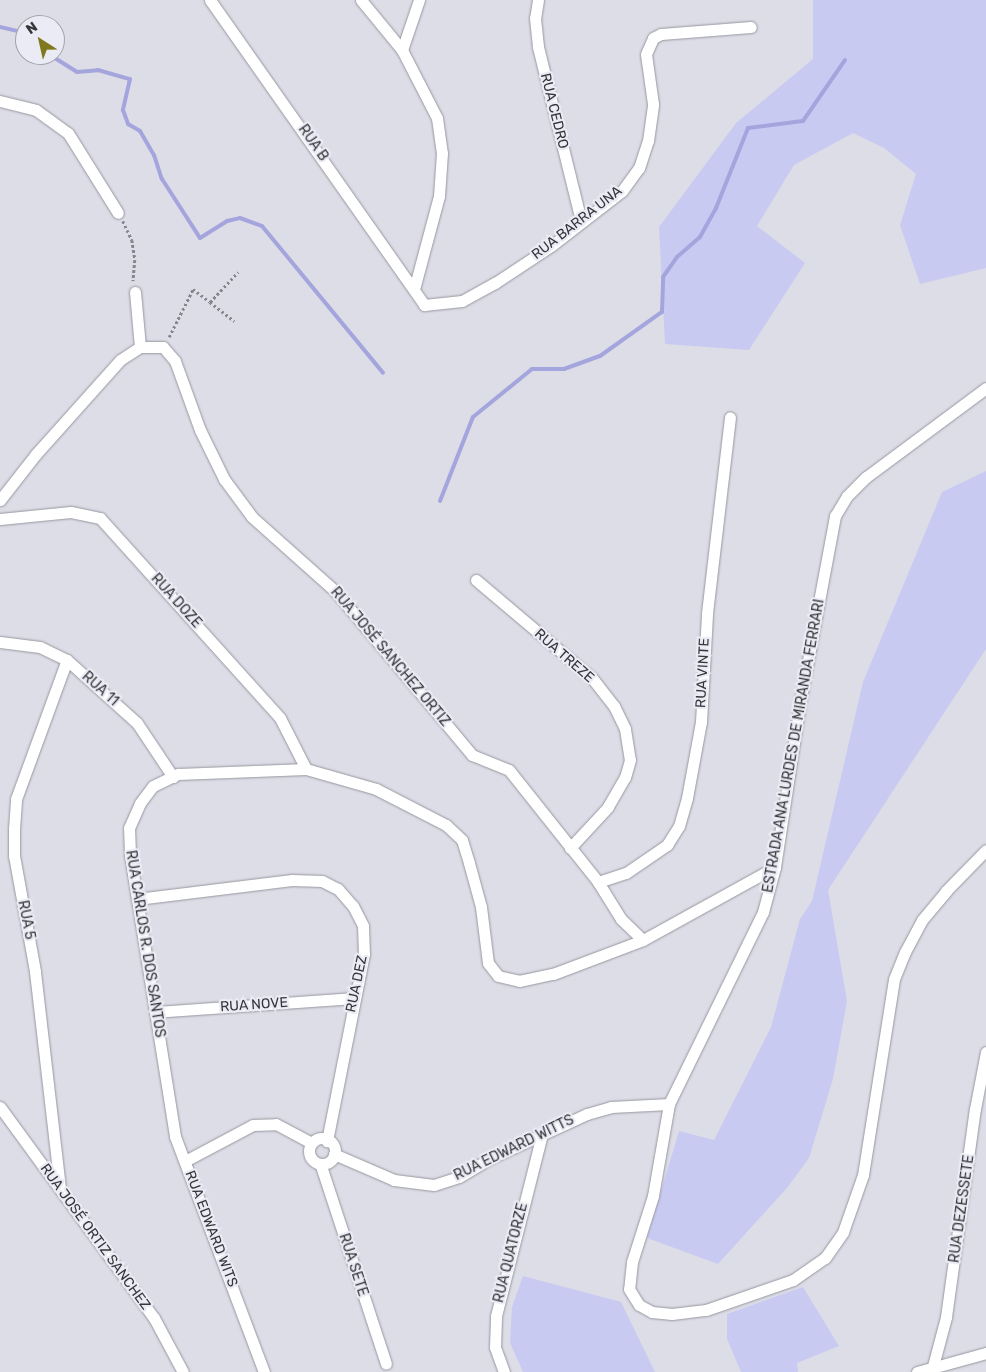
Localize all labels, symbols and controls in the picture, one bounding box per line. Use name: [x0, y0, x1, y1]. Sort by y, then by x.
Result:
north arrow: [15, 15, 65, 65]
text: N: [23, 18, 41, 38]
street label: RUA CEDRO: [536, 71, 572, 151]
street label: RUA B: [294, 121, 332, 165]
street label: RUA BARRA UNA: [528, 182, 626, 264]
street label: RUA DOZE: [147, 570, 205, 632]
street label: RUA JOSÉ SANCHEZ ORTIZ: [327, 584, 453, 730]
street label: ESTRADA ANA LURDES DE MIRANDA FERRARI: [760, 597, 828, 895]
street label: RUA TREZE: [530, 625, 598, 687]
street label: RUA VINTE: [693, 637, 713, 709]
street label: RUA 11: [78, 668, 122, 710]
street label: RUA CARLOS R. DOS SANTOS: [122, 849, 168, 1039]
street label: RUA 5: [14, 899, 38, 941]
street label: RUA DEZ: [343, 954, 371, 1014]
street label: RUA NOVE: [219, 994, 289, 1016]
street label: RUA EDWARD WITTS: [451, 1112, 577, 1184]
street label: RUA DEZESSETE: [946, 1154, 978, 1264]
street label: RUA JOSÉ ORTIZ SANCHEZ: [36, 1161, 154, 1313]
street label: RUA EDWARD WITS: [181, 1168, 241, 1290]
street label: RUA QUATORZE: [490, 1201, 532, 1305]
street label: RUA SETE: [335, 1231, 371, 1299]

